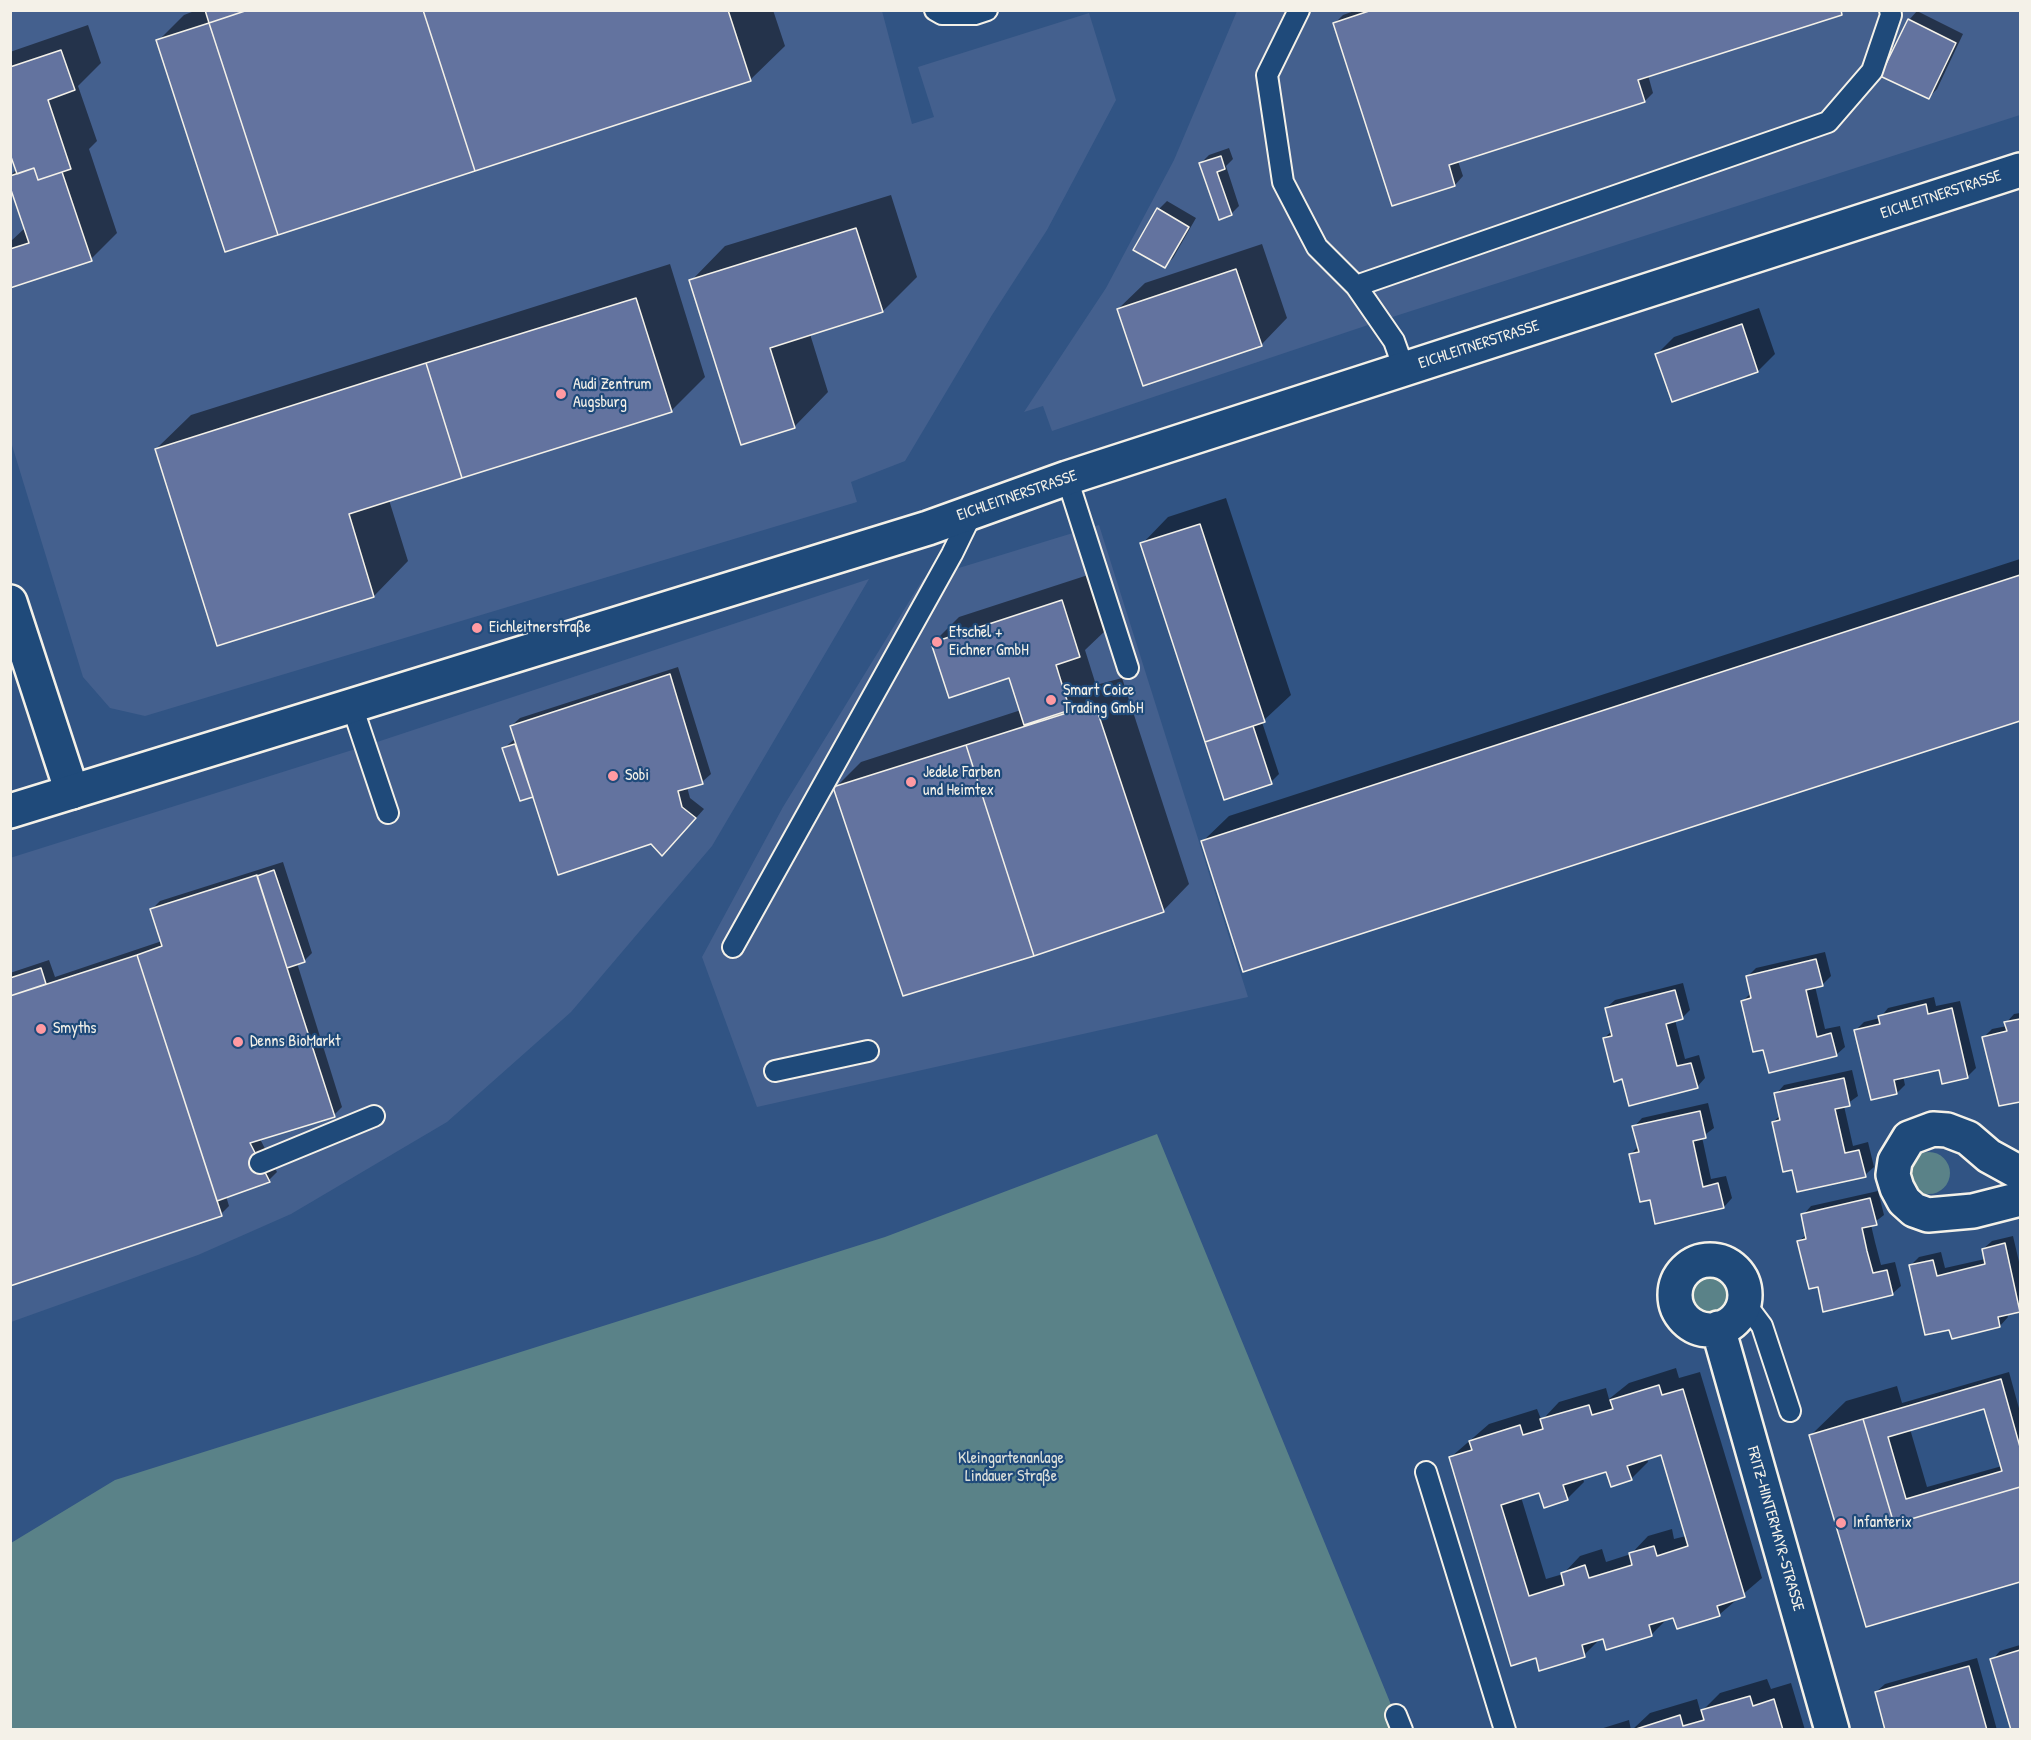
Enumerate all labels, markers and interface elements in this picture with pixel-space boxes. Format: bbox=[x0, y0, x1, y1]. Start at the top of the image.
street label: EICHLEITNERSTRASSE bbox=[1878, 166, 2004, 224]
street label: EICHLEITNERSTRASSE bbox=[1416, 316, 1542, 374]
place label: Audi Zentrum Augsburg bbox=[573, 375, 651, 413]
marker: Audi Zentrum Augsburg bbox=[554, 387, 568, 401]
street label: EICHLEITNERSTRASSE bbox=[954, 466, 1080, 526]
place label: Eichleitnerstraße bbox=[489, 618, 591, 638]
marker: Eichleitnerstraße bbox=[470, 621, 484, 635]
place label: Etschel + Eichner GmbH bbox=[949, 623, 1029, 661]
marker: Etschel + Eichner GmbH bbox=[930, 635, 944, 649]
place label: Smart Coice Trading GmbH bbox=[1063, 681, 1143, 719]
marker: Smart Coice Trading GmbH bbox=[1044, 693, 1058, 707]
place label: Jedele Farben und Heimtex bbox=[923, 763, 1001, 801]
place label: Sobi bbox=[625, 766, 649, 786]
marker: Sobi bbox=[606, 769, 620, 783]
marker: Jedele Farben und Heimtex bbox=[904, 775, 918, 789]
place label: Smyths bbox=[53, 1019, 96, 1039]
marker: Smyths bbox=[34, 1022, 48, 1036]
place label: Denns BioMarkt bbox=[250, 1032, 341, 1052]
marker: Denns BioMarkt bbox=[231, 1035, 245, 1049]
street label: FRITZ-HINTERMAYR-STRASSE bbox=[1742, 1444, 1808, 1614]
park label: Kleingartenanlage Lindauer Straße bbox=[958, 1449, 1064, 1487]
place label: Infanterix bbox=[1853, 1513, 1912, 1533]
marker: Infanterix bbox=[1834, 1516, 1848, 1530]

